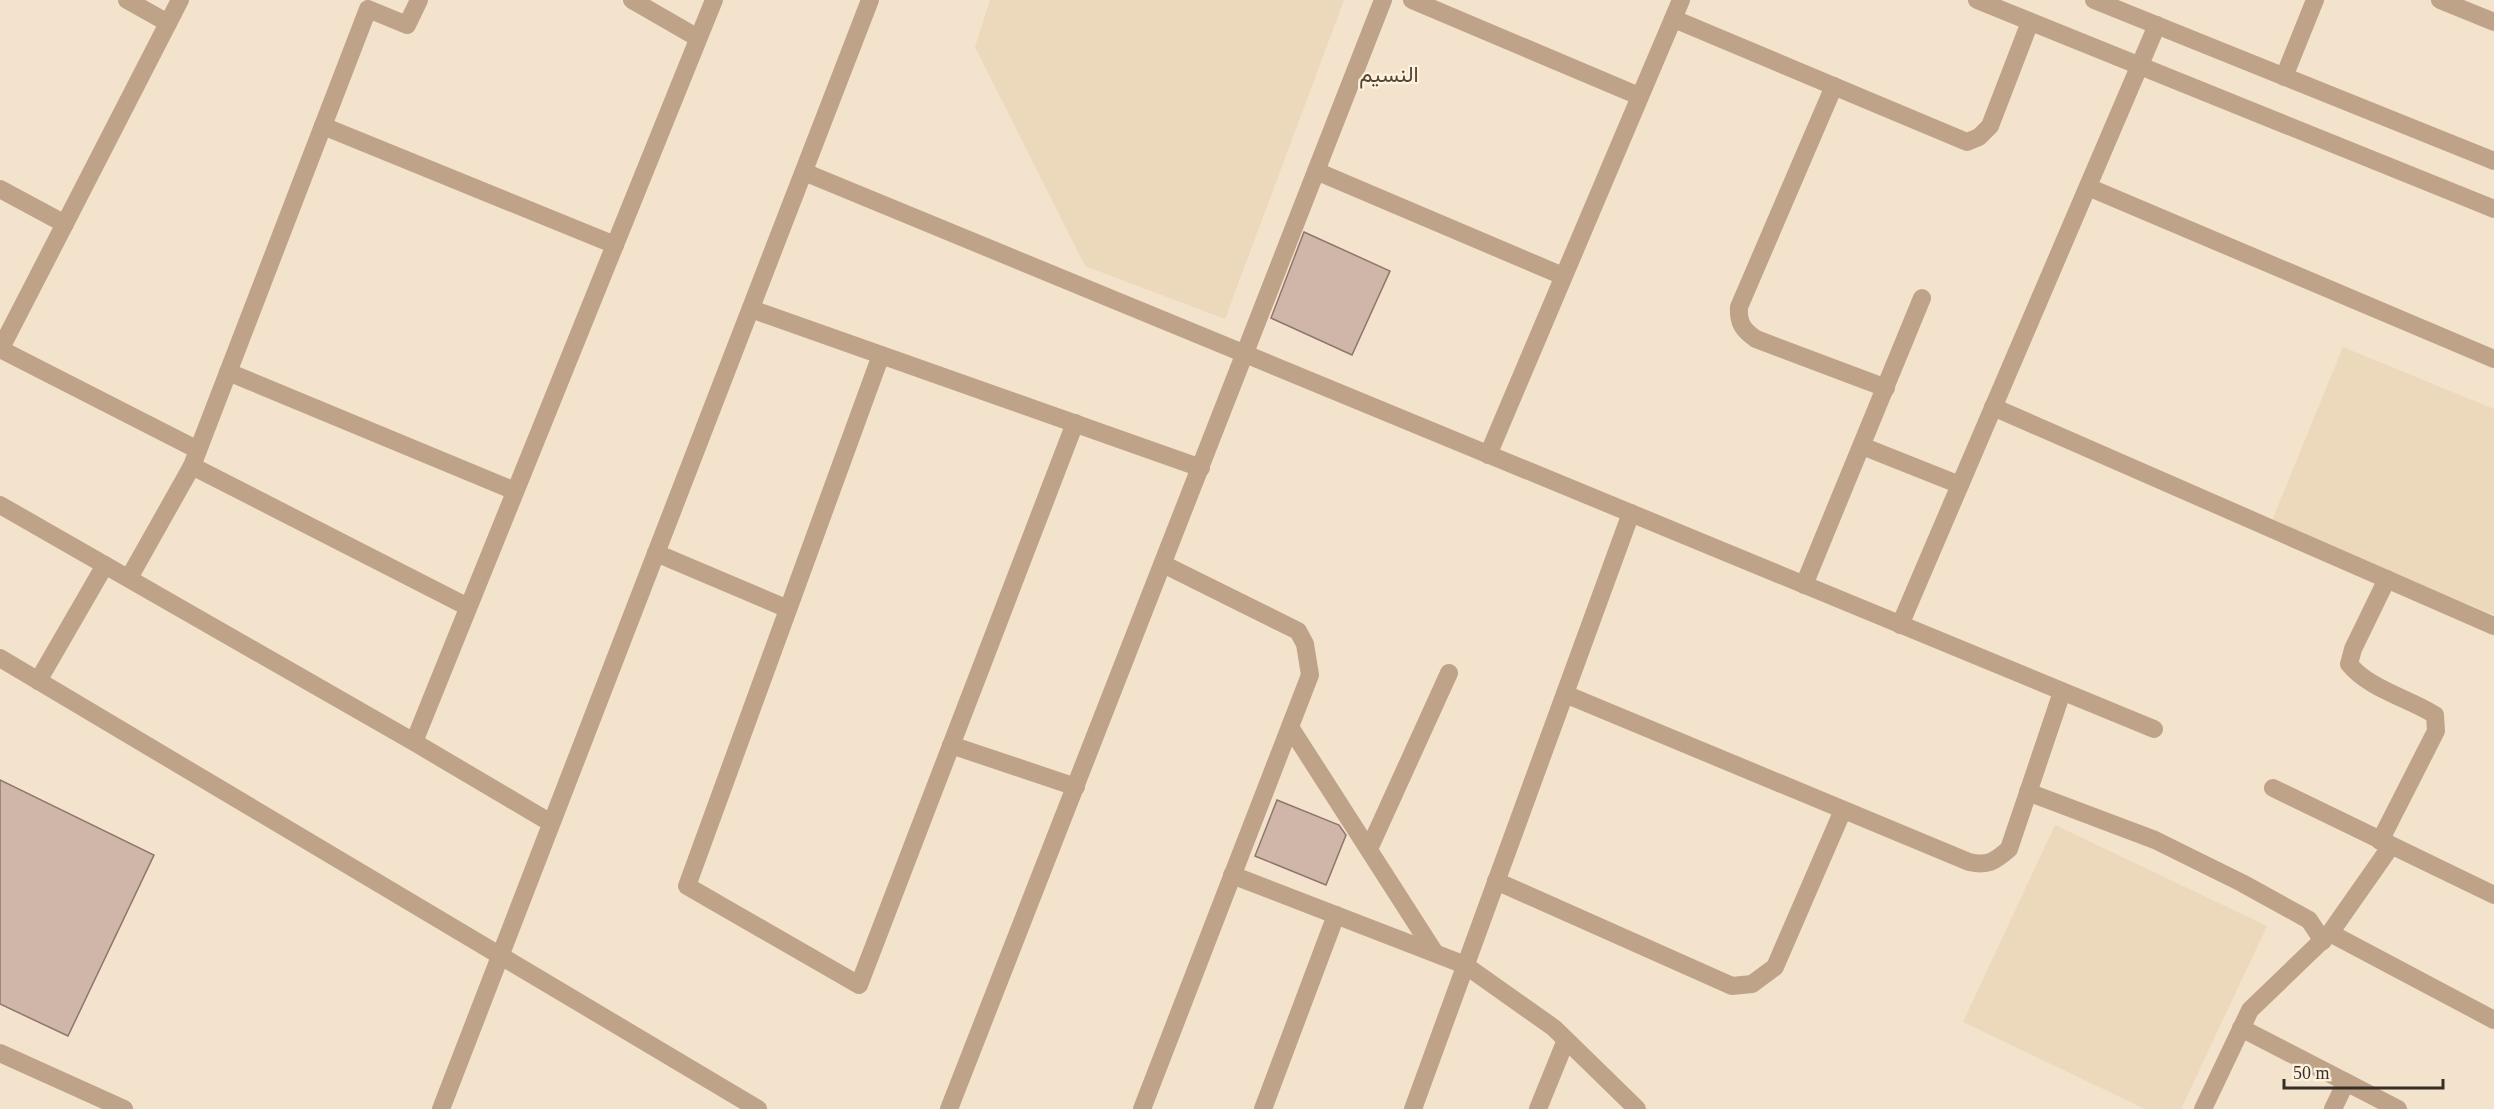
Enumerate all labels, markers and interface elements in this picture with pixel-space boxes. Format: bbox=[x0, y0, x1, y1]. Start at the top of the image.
district label: النسيم bbox=[1359, 62, 1419, 89]
scale bar bbox=[2284, 1052, 2443, 1090]
text: 50 m bbox=[2293, 1063, 2330, 1083]

